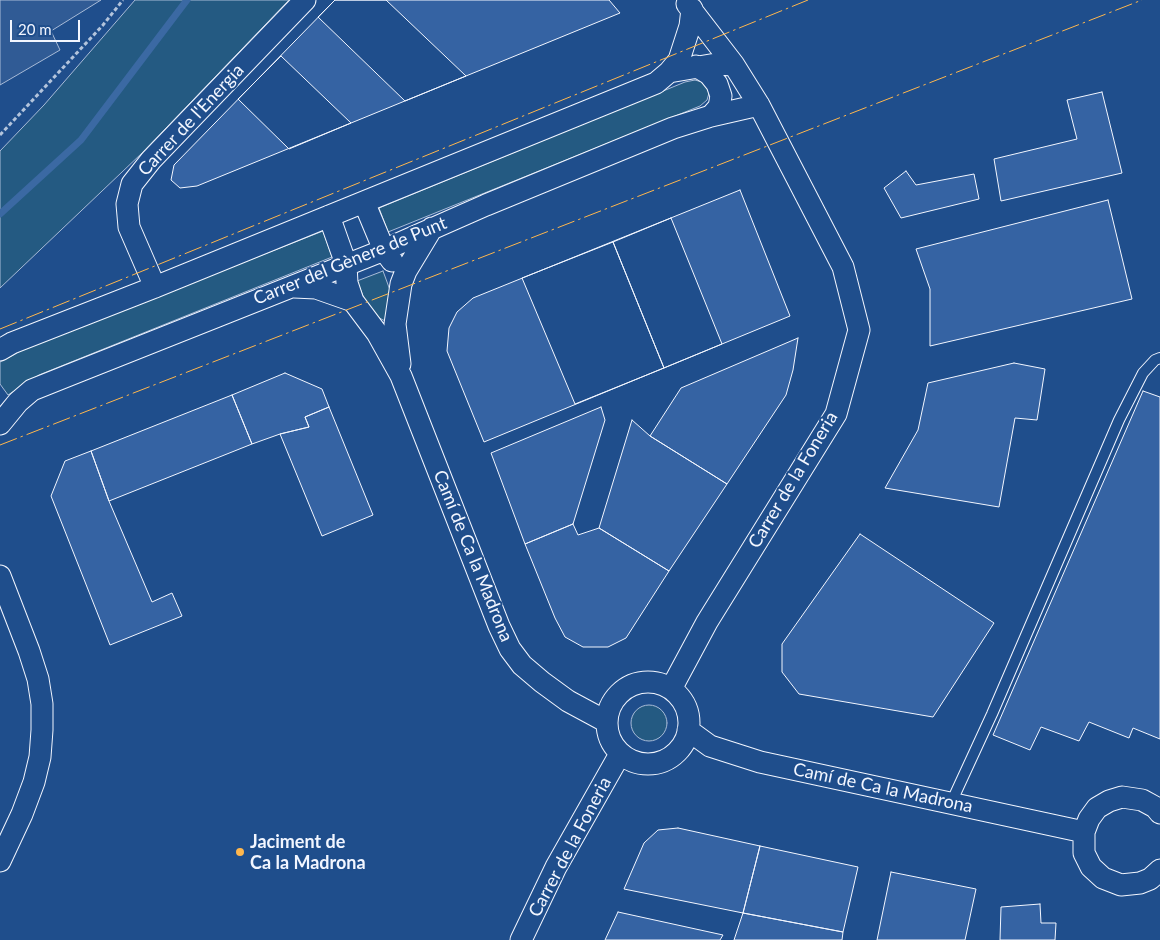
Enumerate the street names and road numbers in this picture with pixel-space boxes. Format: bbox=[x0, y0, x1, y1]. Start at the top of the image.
street label: Carrer de l'Energia bbox=[134, 60, 248, 180]
street label: Carrer del Gènere de Punt bbox=[250, 212, 450, 310]
street label: Carrer de la Foneria bbox=[744, 408, 842, 552]
street label: Camí de Ca la Madrona bbox=[429, 467, 517, 645]
street label: Camí de Ca la Madrona bbox=[791, 758, 975, 818]
street label: Carrer de la Foneria bbox=[524, 773, 616, 921]

